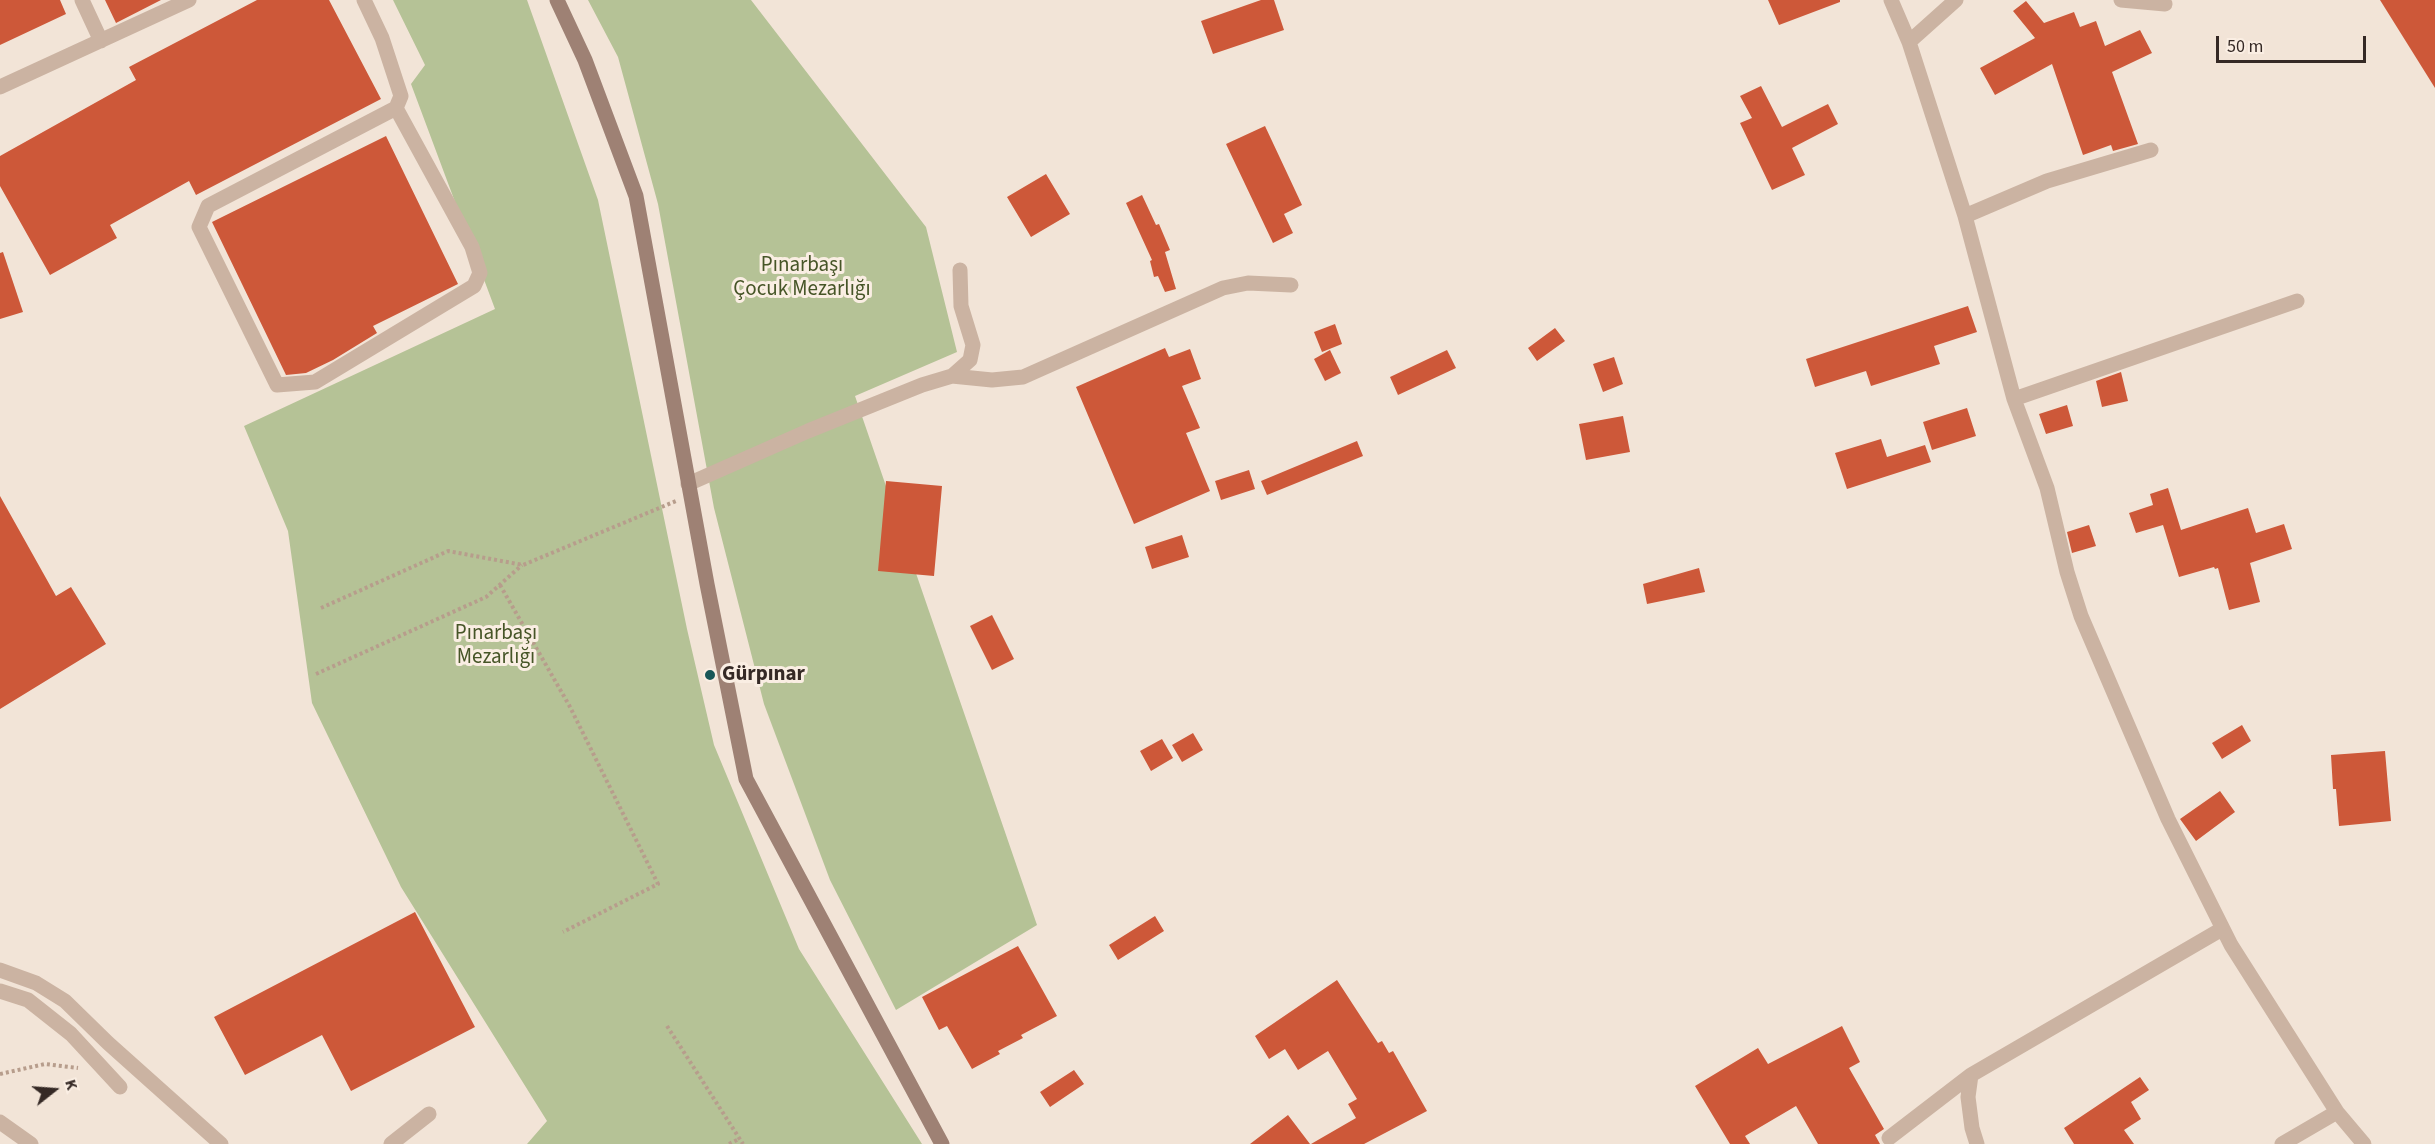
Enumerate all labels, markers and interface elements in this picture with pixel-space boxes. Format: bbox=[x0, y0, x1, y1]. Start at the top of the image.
scale bar bbox=[2219, 24, 2369, 62]
text: 50 m bbox=[2227, 34, 2263, 59]
park label: Pınarbaşı Çocuk Mezarlığı bbox=[733, 253, 871, 303]
park label: Pınarbaşı Mezarlığı bbox=[455, 621, 537, 671]
place label: Gürpınar bbox=[722, 662, 805, 688]
marker: Gürpınar bbox=[703, 668, 717, 682]
north arrow bbox=[24, 1060, 84, 1120]
text: K bbox=[59, 1077, 83, 1093]

